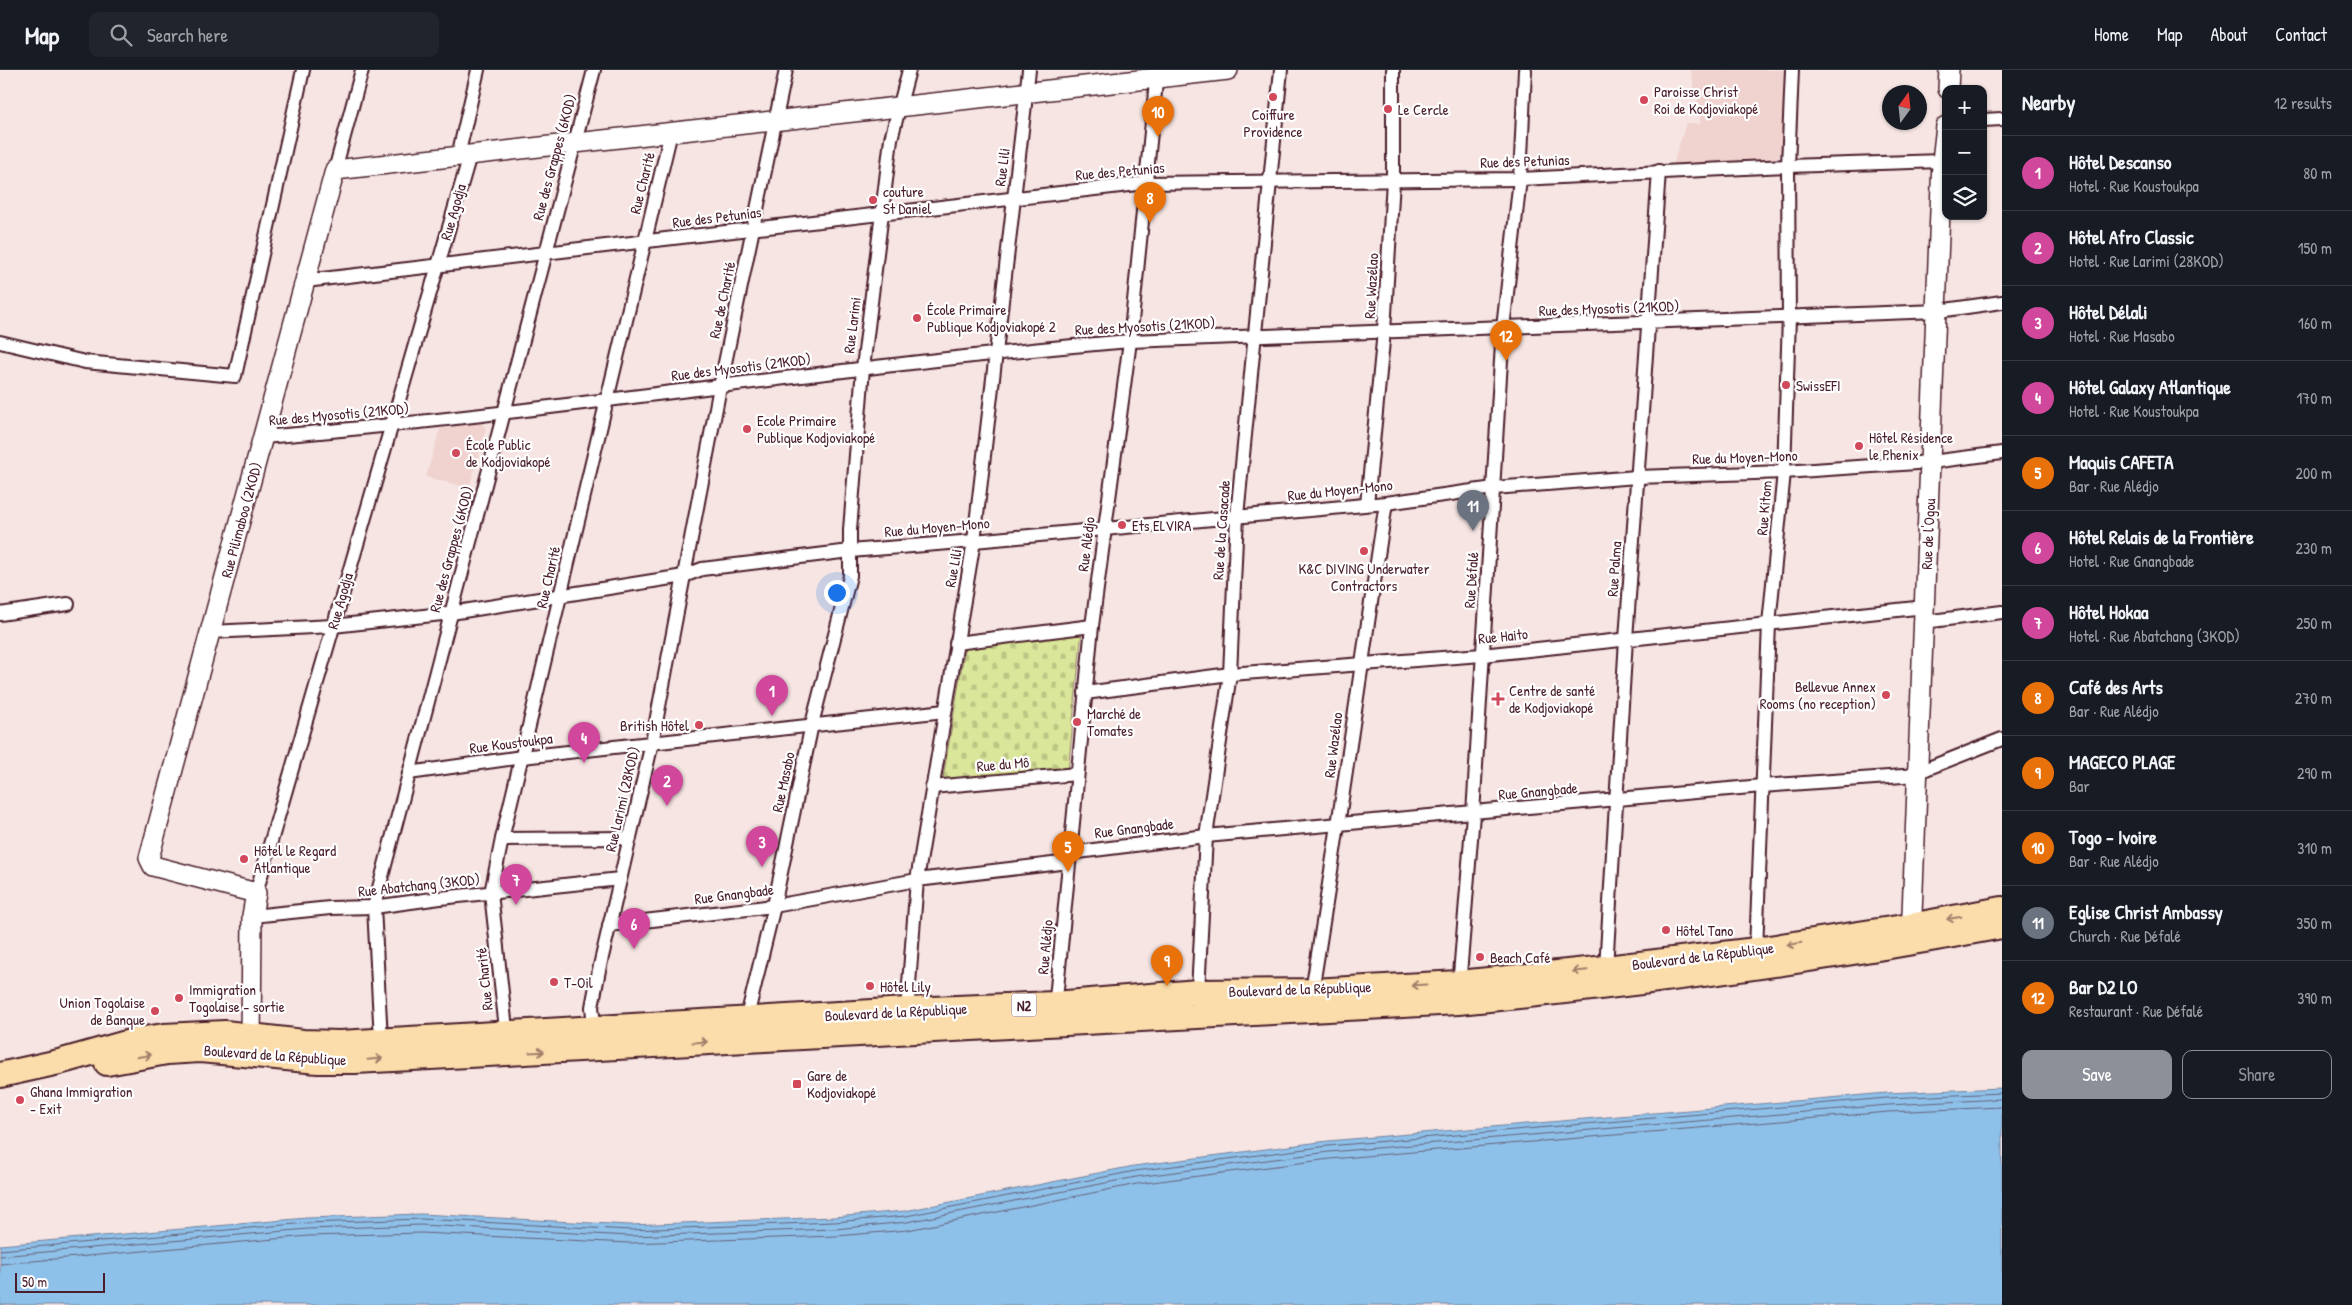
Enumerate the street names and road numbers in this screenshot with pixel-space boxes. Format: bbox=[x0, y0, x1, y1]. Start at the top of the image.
street label: Rue des Grappes (6KOD) bbox=[527, 92, 581, 222]
street label: Rue Lili bbox=[989, 147, 1015, 187]
street label: Rue des Petunias bbox=[1480, 149, 1570, 173]
street label: Rue Charité bbox=[624, 150, 660, 216]
street label: Rue des Petunias bbox=[1075, 157, 1166, 185]
street label: Rue Agodja bbox=[435, 181, 471, 243]
street label: Rue des Petunias bbox=[671, 201, 763, 233]
street label: Rue Wazélao bbox=[1359, 253, 1383, 319]
street label: Rue de Charité bbox=[704, 260, 740, 340]
street label: Rue des Myosotis (21KOD) bbox=[1538, 295, 1680, 321]
street label: Rue Larimi bbox=[838, 296, 866, 354]
street label: Rue des Myosotis (21KOD) bbox=[1074, 312, 1216, 340]
street label: Rue des Myosotis (21KOD) bbox=[670, 348, 812, 386]
street label: Rue des Myosotis (21KOD) bbox=[268, 397, 410, 431]
street label: Rue du Moyen-Mono bbox=[1692, 445, 1798, 469]
street label: Rue Pilimaboo (2KOD) bbox=[215, 460, 267, 580]
street label: Rue du Moyen-Mono bbox=[1286, 474, 1394, 506]
street label: Rue de la Casacade bbox=[1207, 479, 1235, 581]
street label: Rue Kitom bbox=[1751, 480, 1777, 536]
street label: Rue des Grappes (6KOD) bbox=[424, 484, 478, 614]
street label: Rue de l'Ogou bbox=[1916, 498, 1940, 570]
street label: Rue du Moyen-Mono bbox=[884, 512, 990, 542]
street label: Rue Alédjo bbox=[1072, 515, 1100, 573]
street label: Rue Palma bbox=[1602, 541, 1626, 597]
street label: Rue Charité bbox=[531, 544, 565, 610]
street label: Rue Lili bbox=[939, 547, 967, 589]
street label: Rue Défalé bbox=[1459, 551, 1483, 609]
street label: Rue Agodja bbox=[322, 570, 358, 632]
street label: Rue Haito bbox=[1477, 623, 1529, 649]
street label: Rue Wazélao bbox=[1319, 711, 1347, 779]
street label: Rue Koustoukpa bbox=[468, 727, 554, 759]
street label: Rue Larimi (28KOD) bbox=[600, 744, 644, 854]
street label: Rue Masabo bbox=[766, 750, 800, 814]
street label: Rue du Mô bbox=[976, 751, 1030, 777]
street label: Rue Gnangbade bbox=[1498, 777, 1579, 805]
street label: Rue Gnangbade bbox=[1093, 813, 1175, 843]
street label: Rue Abatchang (3KOD) bbox=[357, 868, 481, 902]
street label: Rue Gnangbade bbox=[693, 879, 775, 909]
street label: Rue Alédjo bbox=[1032, 919, 1058, 975]
street label: Boulevard de la République bbox=[1631, 937, 1775, 975]
street label: Rue Charité bbox=[470, 947, 498, 1011]
street label: Boulevard de la République bbox=[1228, 976, 1372, 1002]
road number: N2 bbox=[1012, 994, 1036, 1016]
street label: Boulevard de la République bbox=[824, 998, 968, 1026]
street label: Boulevard de la République bbox=[203, 1040, 347, 1070]

